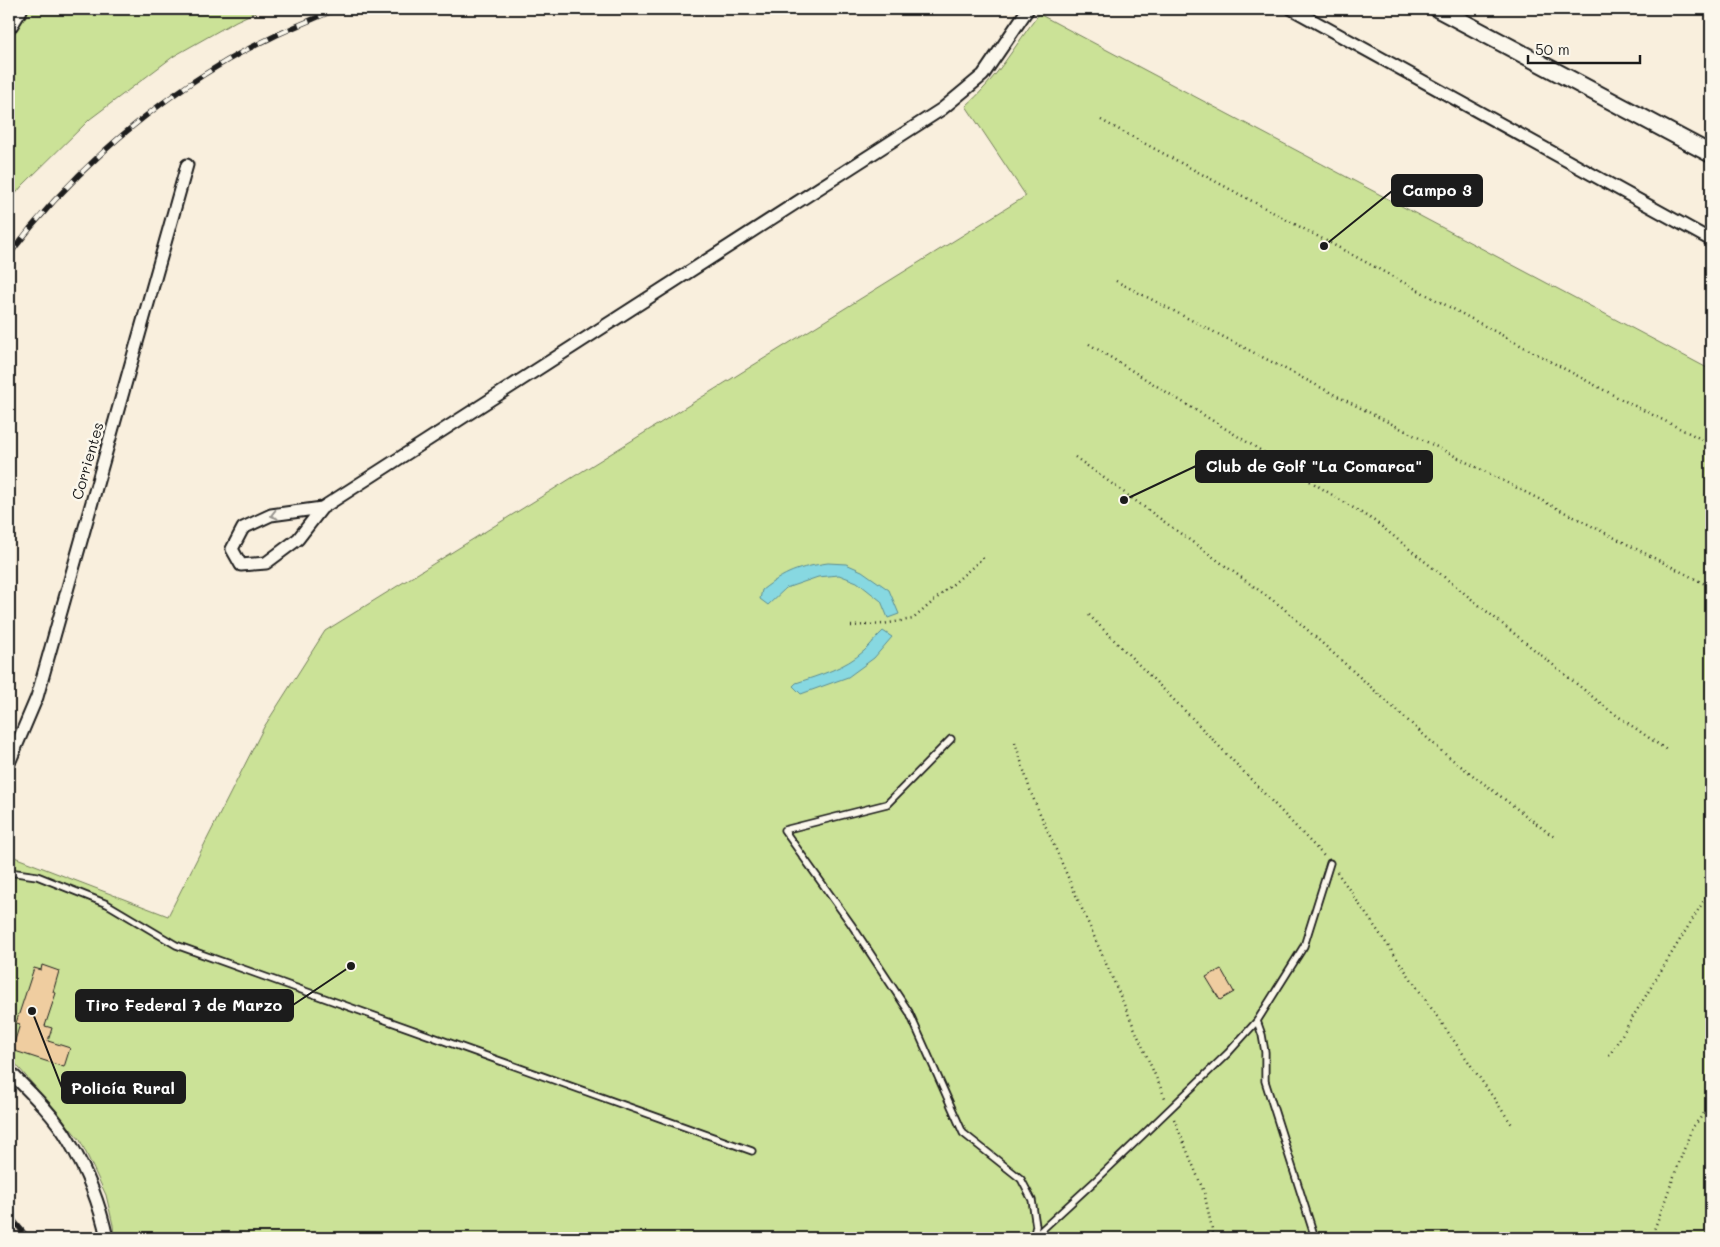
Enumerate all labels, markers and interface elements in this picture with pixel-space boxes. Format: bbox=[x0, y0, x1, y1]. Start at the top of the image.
scale bar bbox=[1528, 32, 1640, 64]
text: 50 m bbox=[1535, 39, 1570, 59]
callout: Campo 3 bbox=[1392, 175, 1482, 206]
text: Campo 3 bbox=[1402, 179, 1472, 200]
street label: Corrientes bbox=[66, 420, 108, 502]
callout: Club de Golf "La Comarca" bbox=[1196, 451, 1432, 482]
text: Club de Golf "La Comarca" bbox=[1206, 455, 1422, 476]
one-way arrow bbox=[270, 510, 279, 520]
callout: Tiro Federal 7 de Marzo bbox=[76, 990, 293, 1021]
text: Tiro Federal 7 de Marzo bbox=[86, 994, 282, 1015]
callout: Policía Rural bbox=[62, 1072, 185, 1103]
text: Policía Rural bbox=[71, 1077, 175, 1098]

